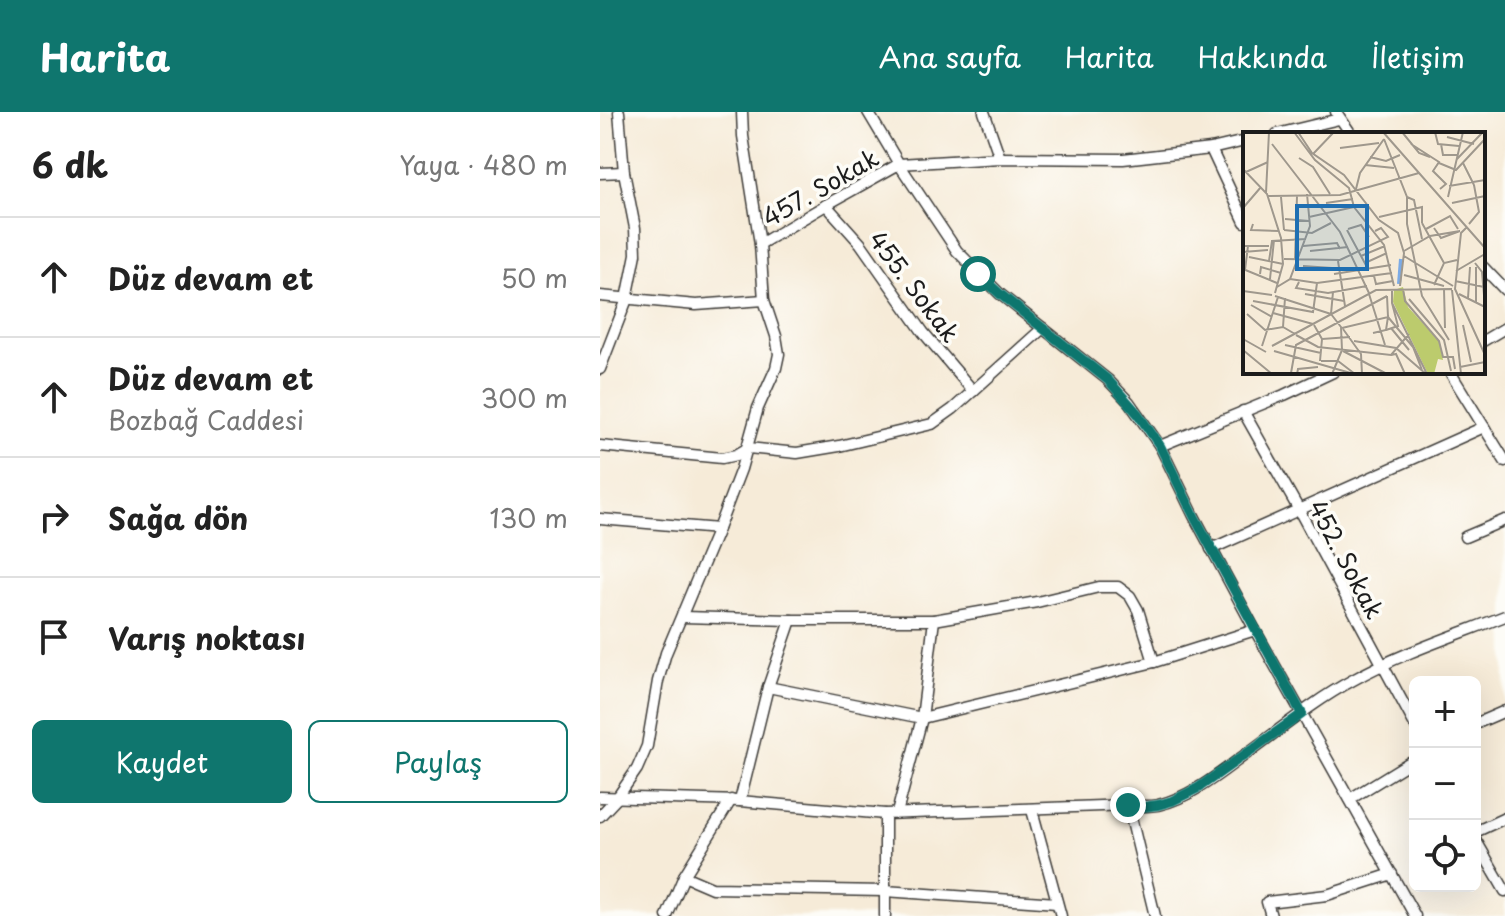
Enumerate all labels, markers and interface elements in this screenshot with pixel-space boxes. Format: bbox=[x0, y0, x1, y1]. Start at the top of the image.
text: Harita bbox=[40, 28, 171, 85]
text: Ana sayfa bbox=[879, 35, 1021, 78]
text: Harita bbox=[1065, 35, 1154, 78]
text: Hakkında bbox=[1198, 35, 1327, 78]
text: İletişim bbox=[1371, 35, 1465, 78]
inset map bbox=[1243, 132, 1485, 374]
text: 6 dk bbox=[32, 138, 108, 190]
street label: 457. Sokak bbox=[755, 139, 885, 235]
text: Yaya · 480 m bbox=[399, 145, 568, 184]
street label: 455. Sokak bbox=[861, 223, 969, 350]
icon: ahead bbox=[32, 255, 76, 299]
text: Düz devam et bbox=[108, 255, 313, 300]
route start bbox=[960, 256, 996, 292]
text: 50 m bbox=[501, 258, 568, 297]
text: Düz devam et bbox=[108, 355, 313, 400]
icon: ahead bbox=[32, 375, 76, 419]
text: 300 m bbox=[481, 378, 568, 417]
text: Bozbağ Caddesi bbox=[108, 400, 304, 439]
street label: 452. Sokak bbox=[1300, 493, 1394, 625]
icon: right bbox=[32, 495, 76, 539]
text: Sağa dön bbox=[108, 495, 248, 540]
text: 130 m bbox=[489, 498, 568, 537]
icon: arrive bbox=[32, 615, 76, 659]
text: Varış noktası bbox=[108, 615, 305, 660]
map controls bbox=[1409, 676, 1481, 892]
button: + bbox=[1409, 676, 1481, 748]
button: Kaydet bbox=[32, 720, 292, 803]
button: Paylaş bbox=[308, 720, 568, 803]
button: − bbox=[1409, 748, 1481, 820]
route end bbox=[1110, 787, 1146, 823]
button: locate bbox=[1409, 820, 1481, 892]

